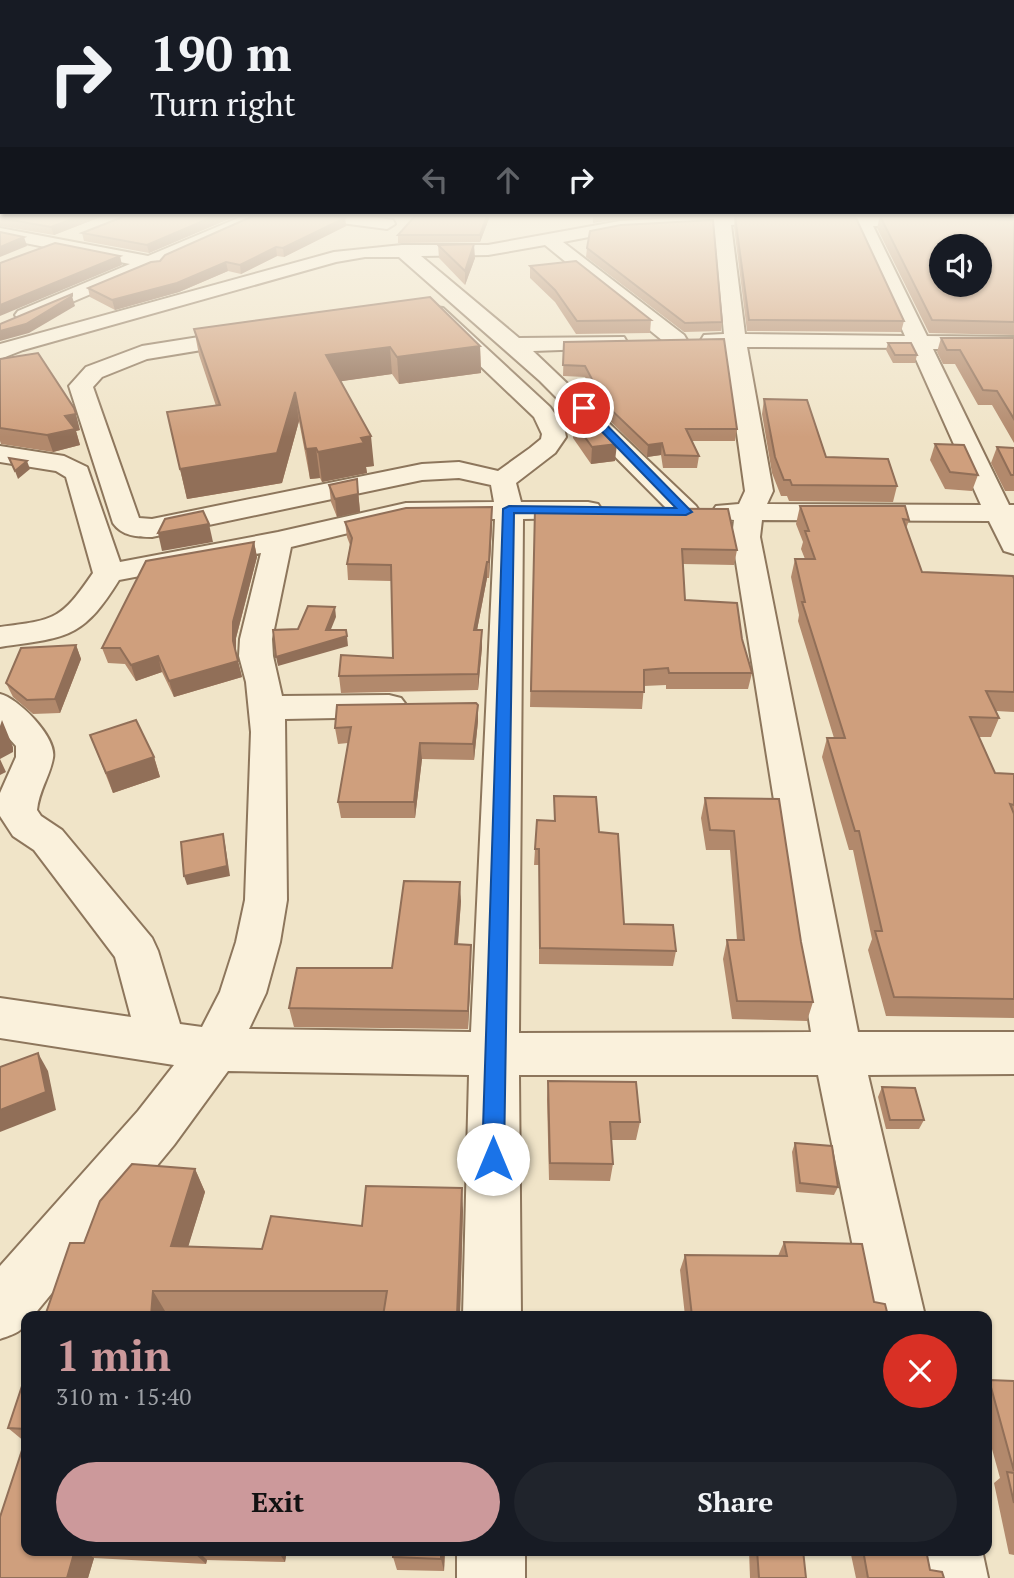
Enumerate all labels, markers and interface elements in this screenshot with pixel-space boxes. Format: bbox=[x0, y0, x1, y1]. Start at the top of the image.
text: 190 m bbox=[150, 20, 292, 85]
icon: right bbox=[35, 28, 126, 119]
text: Turn right bbox=[150, 83, 296, 125]
icon: left bbox=[416, 161, 454, 199]
icon: ahead bbox=[489, 161, 527, 199]
icon: right bbox=[562, 161, 600, 199]
map controls bbox=[929, 234, 992, 297]
button: sound bbox=[929, 234, 992, 297]
pin bbox=[554, 378, 614, 438]
icon: arrive bbox=[565, 389, 603, 427]
position arrow bbox=[456, 1122, 530, 1196]
text: 1 min bbox=[56, 1327, 171, 1383]
button: close bbox=[883, 1334, 957, 1408]
text: 310 m · 15:40 bbox=[56, 1381, 191, 1412]
button: Exit bbox=[56, 1462, 500, 1542]
button: Share bbox=[514, 1462, 957, 1542]

